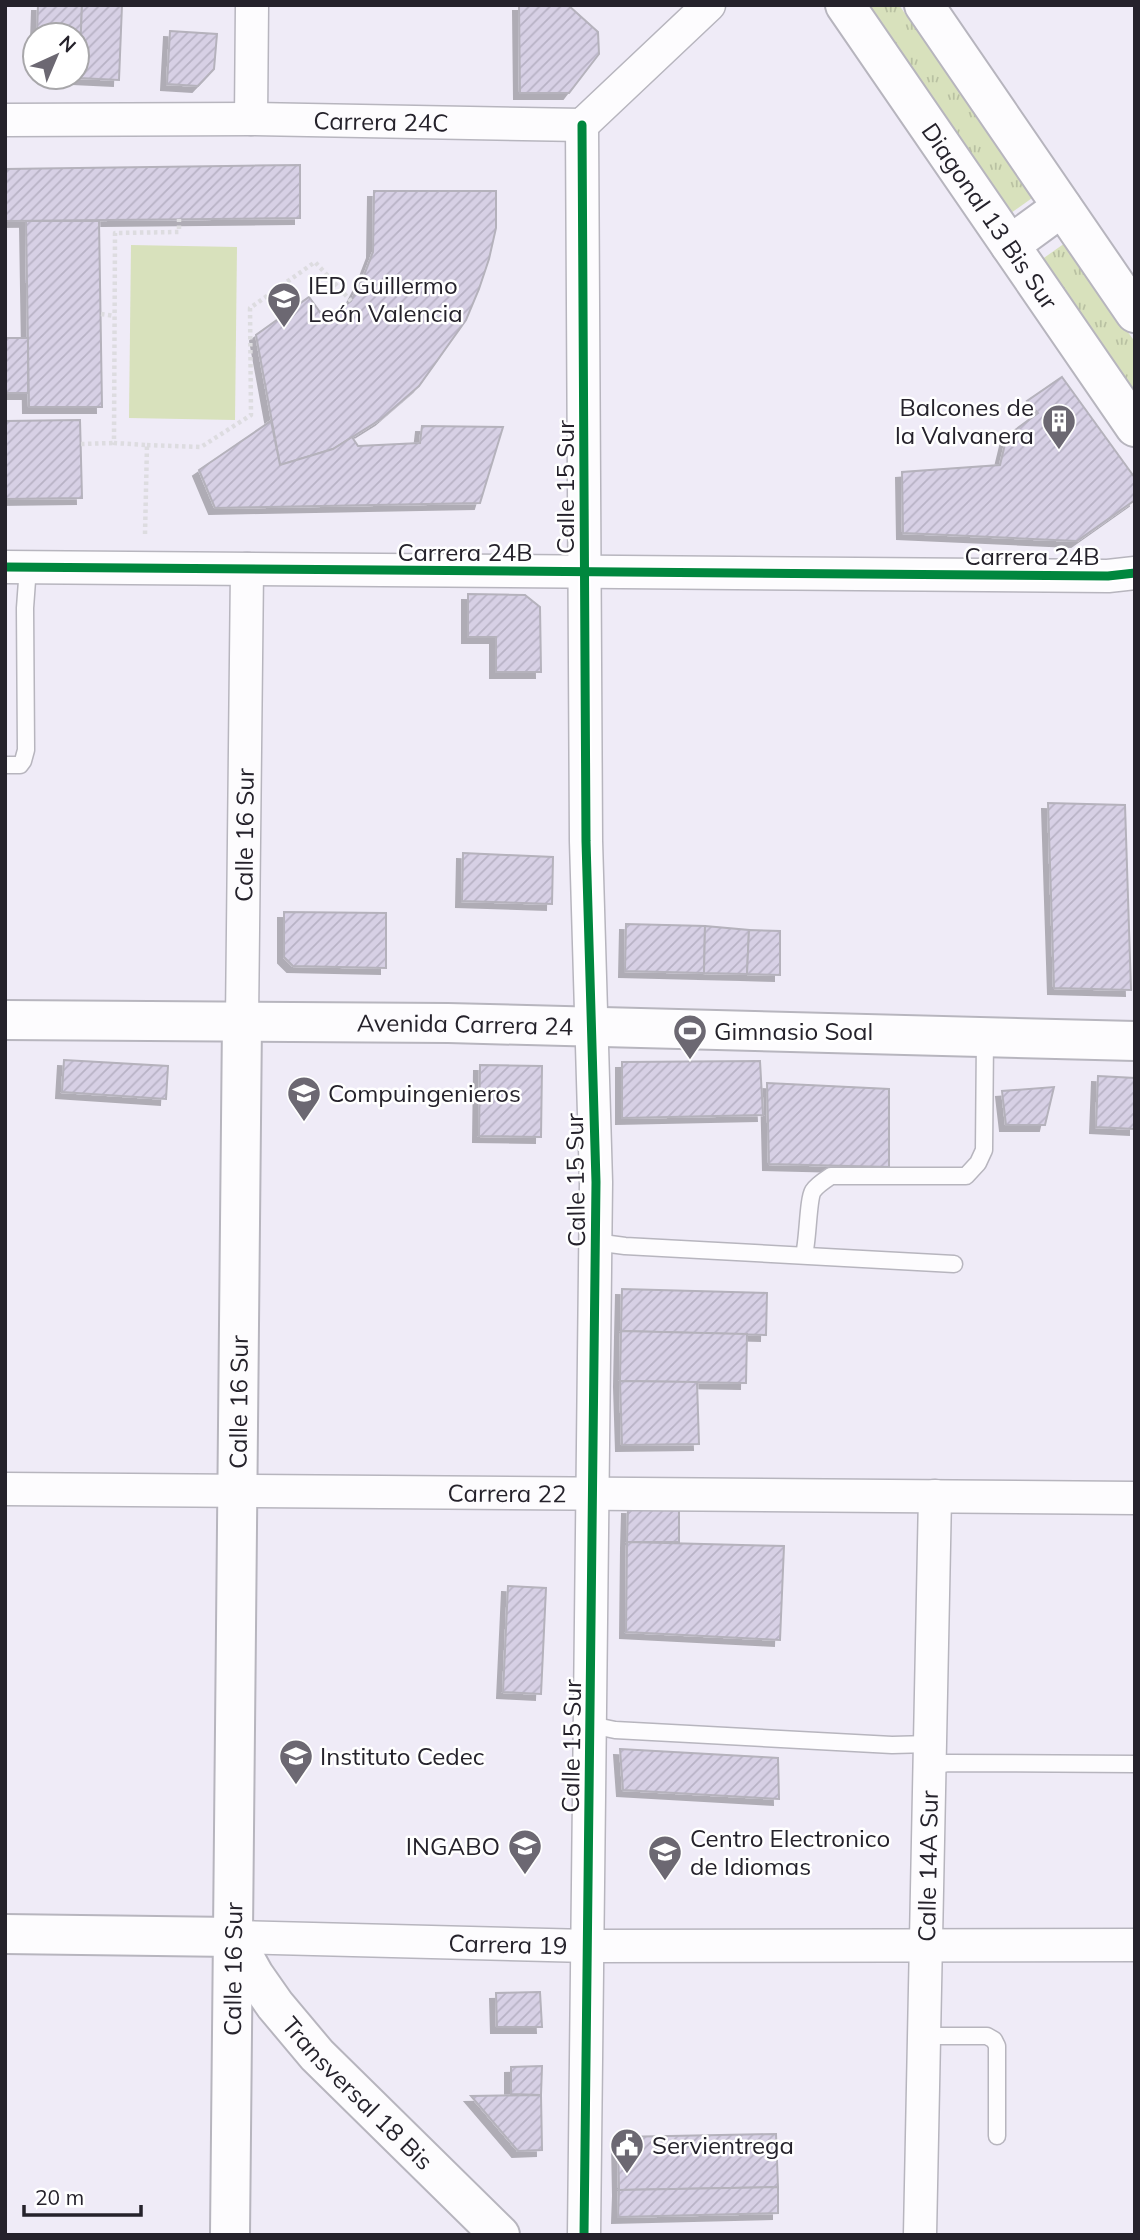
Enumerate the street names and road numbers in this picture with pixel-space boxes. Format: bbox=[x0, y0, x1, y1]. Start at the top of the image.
street label: Carrera 24C bbox=[313, 105, 449, 138]
street label: Diagonal 13 Bis Sur bbox=[915, 117, 1065, 315]
street label: Calle 15 Sur bbox=[550, 420, 580, 554]
street label: Carrera 24B bbox=[397, 537, 533, 567]
street label: Carrera 24B bbox=[964, 541, 1100, 571]
street label: Calle 16 Sur bbox=[228, 768, 260, 902]
street label: Avenida Carrera 24 bbox=[357, 1007, 574, 1041]
street label: Calle 15 Sur bbox=[559, 1113, 591, 1247]
street label: Calle 16 Sur bbox=[223, 1335, 254, 1469]
street label: Carrera 22 bbox=[447, 1478, 567, 1508]
street label: Calle 15 Sur bbox=[555, 1679, 587, 1813]
street label: Calle 14A Sur bbox=[911, 1790, 944, 1942]
street label: Calle 16 Sur bbox=[217, 1902, 248, 2036]
street label: Carrera 19 bbox=[448, 1927, 568, 1960]
street label: Transversal 18 Bis bbox=[276, 2010, 440, 2176]

